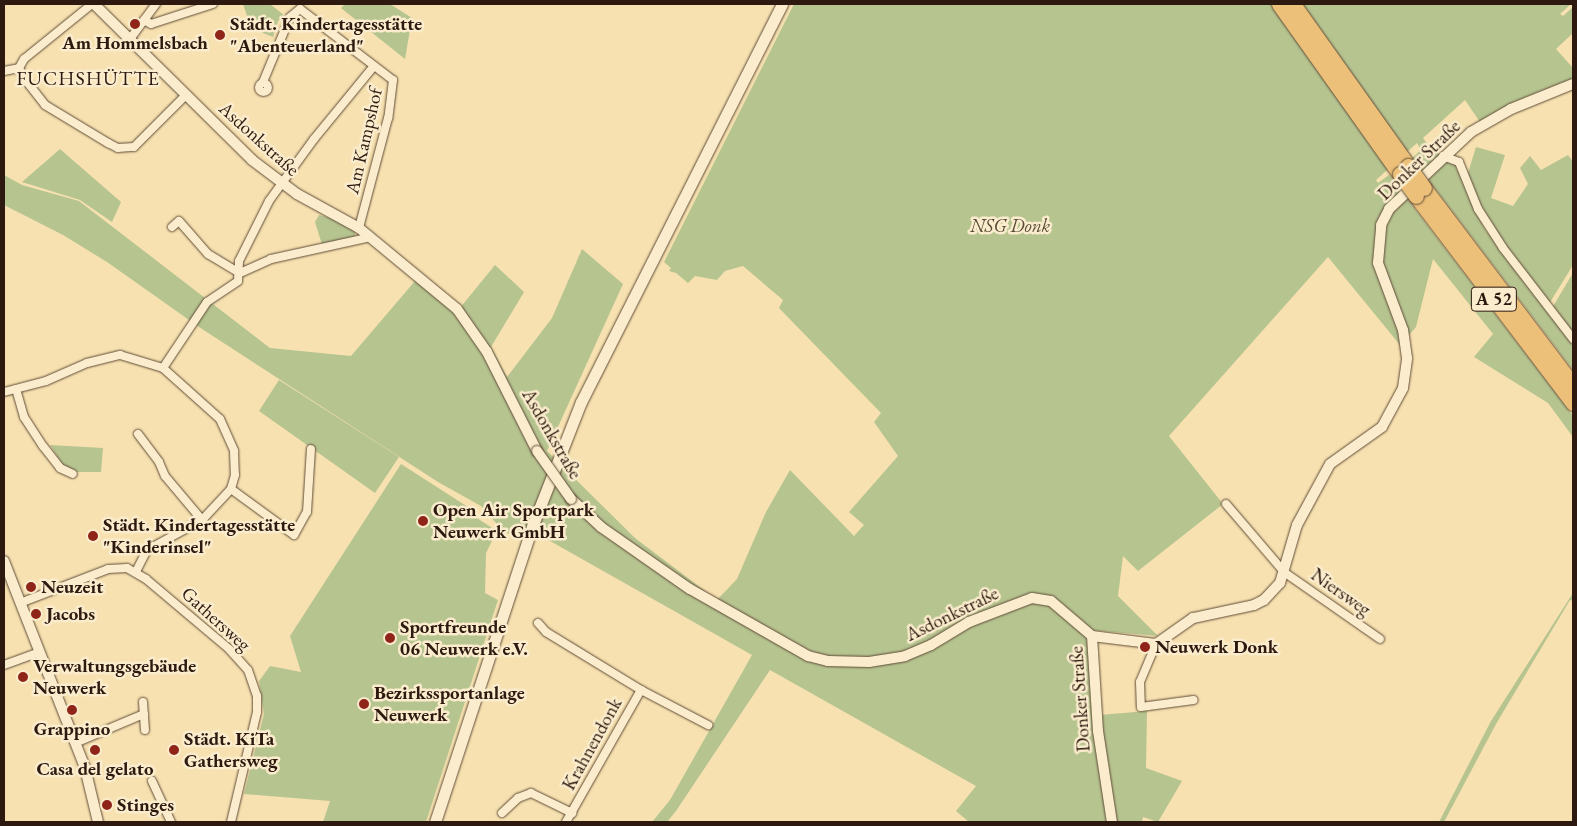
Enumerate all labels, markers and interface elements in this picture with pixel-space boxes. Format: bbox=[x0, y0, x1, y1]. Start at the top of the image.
place label: Städt. Kindertagesstätte "Abenteuerland" bbox=[230, 13, 422, 57]
marker: Am Hommelsbach bbox=[129, 18, 141, 30]
marker: Städt. Kindertagesstätte "Abenteuerland" bbox=[214, 29, 226, 41]
place label: Am Hommelsbach bbox=[62, 32, 208, 54]
district label: FUCHSHÜTTE bbox=[15, 66, 161, 90]
street label: Am Kampshof bbox=[341, 86, 387, 196]
street label: Asdonkstraße bbox=[214, 97, 304, 181]
street label: Donker Straße bbox=[1373, 115, 1465, 205]
park label: NSG Donk bbox=[970, 215, 1050, 237]
road number: A 52 bbox=[1470, 284, 1518, 314]
street label: Asdonkstraße bbox=[517, 385, 587, 483]
place label: Open Air Sportpark Neuwerk GmbH bbox=[433, 499, 594, 543]
place label: Städt. Kindertagesstätte "Kinderinsel" bbox=[103, 514, 295, 558]
marker: Open Air Sportpark Neuwerk GmbH bbox=[417, 515, 429, 527]
marker: Städt. Kindertagesstätte "Kinderinsel" bbox=[87, 530, 99, 542]
street label: Niersweg bbox=[1307, 563, 1375, 621]
place label: Neuzeit bbox=[41, 576, 103, 598]
marker: Neuzeit bbox=[25, 581, 37, 593]
street label: Gathersweg bbox=[177, 582, 255, 656]
street label: Asdonkstraße bbox=[902, 582, 1002, 646]
place label: Jacobs bbox=[46, 603, 95, 625]
marker: Jacobs bbox=[30, 608, 42, 620]
place label: Sportfreunde 06 Neuwerk e.V. bbox=[400, 616, 528, 660]
marker: Sportfreunde 06 Neuwerk e.V. bbox=[384, 632, 396, 644]
place label: Neuwerk Donk bbox=[1155, 636, 1278, 658]
marker: Neuwerk Donk bbox=[1139, 641, 1151, 653]
street label: Donker Straße bbox=[1065, 645, 1095, 753]
place label: Verwaltungsgebäude Neuwerk bbox=[33, 655, 196, 699]
marker: Verwaltungsgebäude Neuwerk bbox=[17, 671, 29, 683]
place label: Bezirkssportanlage Neuwerk bbox=[374, 682, 525, 726]
street label: Krahnendonk bbox=[557, 694, 627, 794]
marker: Bezirkssportanlage Neuwerk bbox=[358, 698, 370, 710]
marker: Grappino bbox=[66, 704, 78, 716]
place label: Grappino bbox=[34, 718, 110, 740]
place label: Städt. KiTa Gathersweg bbox=[184, 728, 278, 772]
marker: Casa del gelato bbox=[89, 744, 101, 756]
marker: Städt. KiTa Gathersweg bbox=[168, 744, 180, 756]
place label: Casa del gelato bbox=[37, 758, 153, 780]
place label: Stinges bbox=[117, 794, 174, 816]
marker: Stinges bbox=[101, 799, 113, 811]

